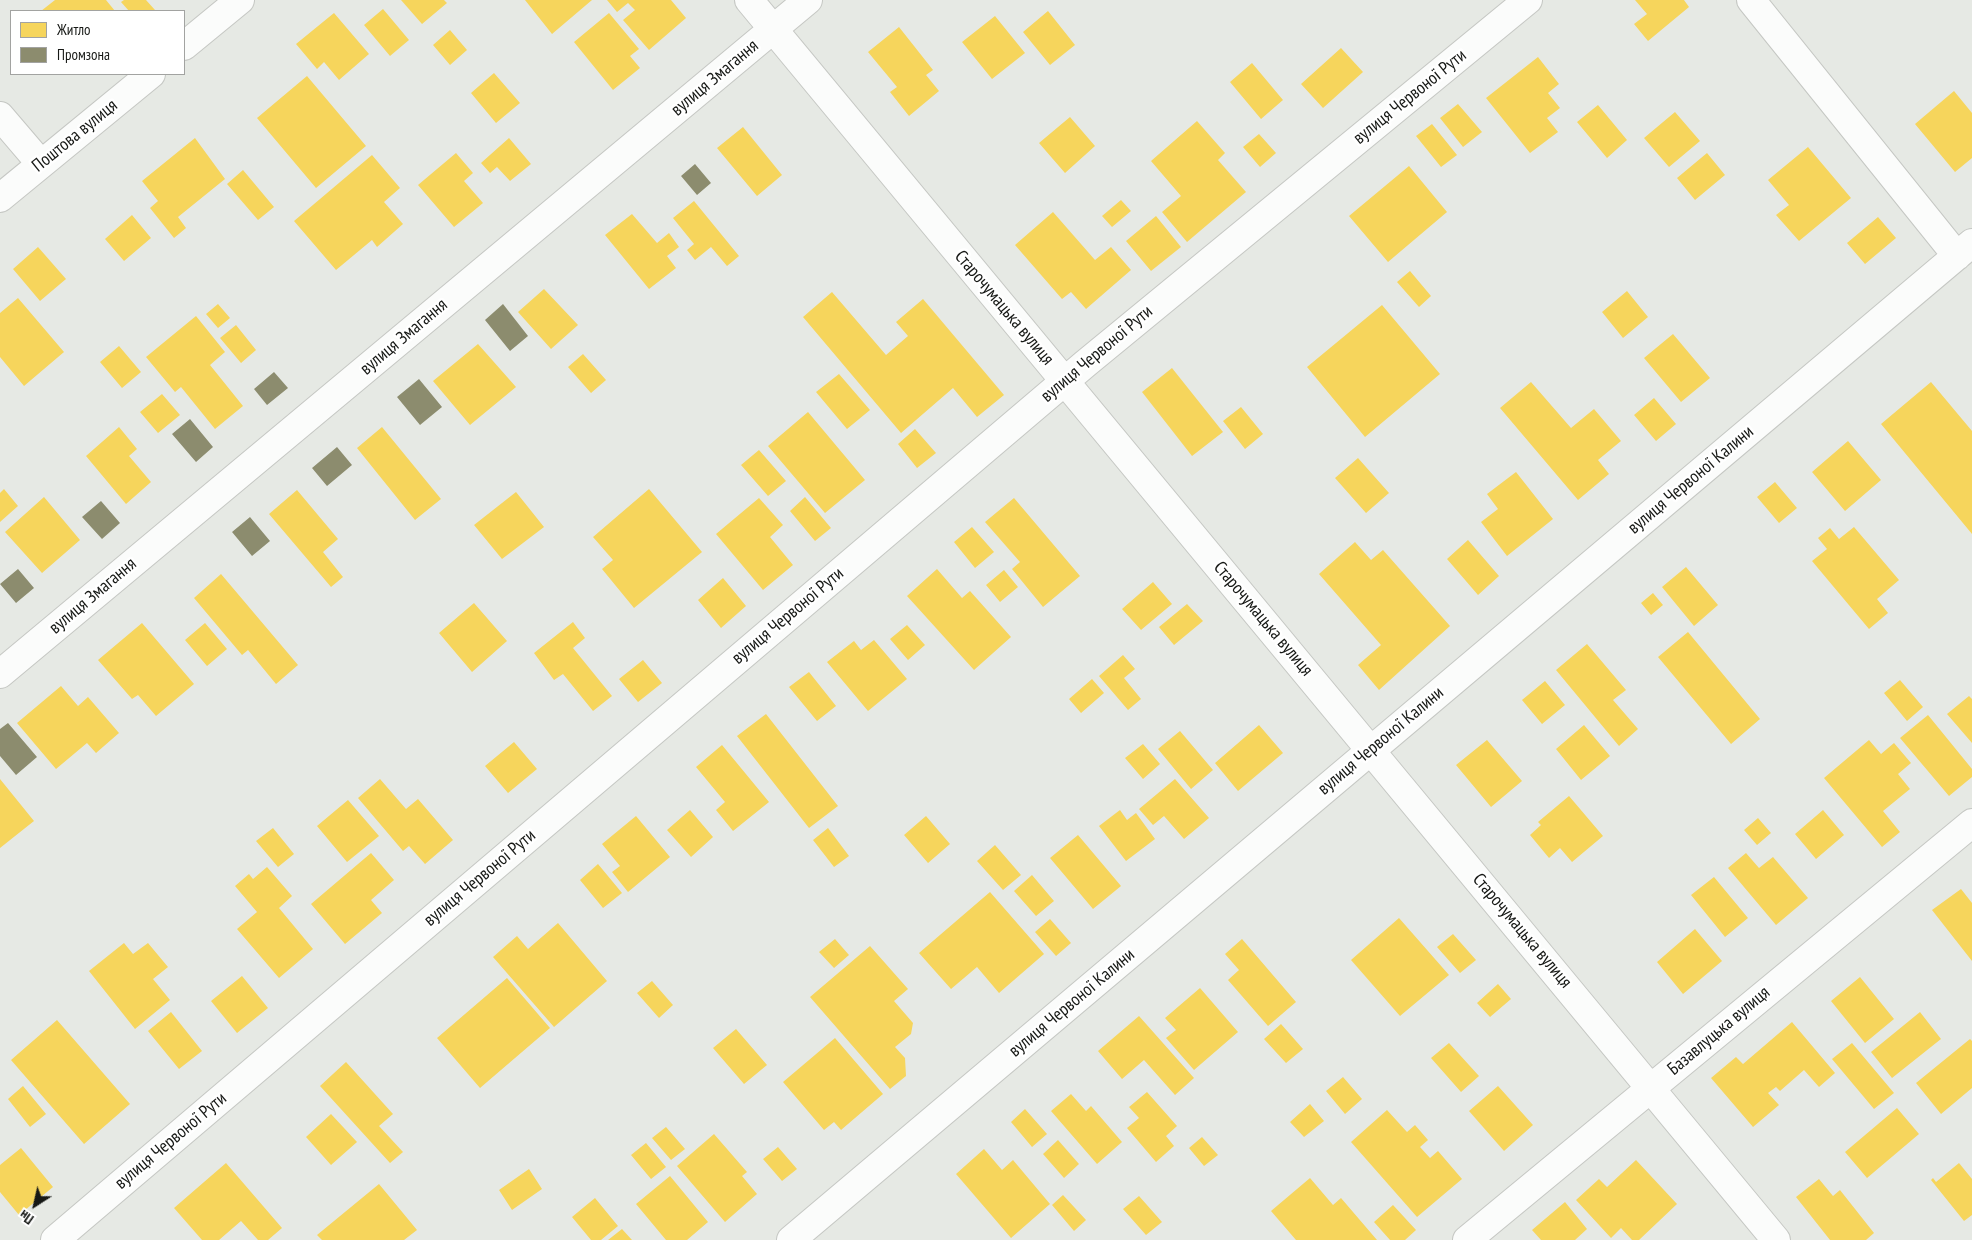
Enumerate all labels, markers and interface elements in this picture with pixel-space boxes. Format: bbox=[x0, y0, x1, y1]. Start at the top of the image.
legend bbox=[10, 10, 185, 75]
text: Житло bbox=[57, 20, 91, 39]
street label: вулиця Змагання bbox=[667, 35, 763, 121]
text: Промзона bbox=[57, 45, 110, 64]
street label: вулиця Червоної Рути bbox=[1349, 45, 1471, 149]
street label: Поштова вулиця bbox=[28, 95, 122, 177]
street label: Старочумацька вулиця bbox=[950, 246, 1058, 370]
street label: вулиця Змагання bbox=[356, 294, 452, 380]
street label: вулиця Червоної Рути bbox=[1037, 301, 1157, 407]
street label: вулиця Червоної Калини bbox=[1624, 421, 1758, 539]
street label: вулиця Змагання bbox=[45, 553, 141, 639]
street label: Старочумацька вулиця bbox=[1209, 557, 1317, 681]
street label: вулиця Червоної Рути bbox=[728, 563, 848, 669]
street label: вулиця Червоної Калини bbox=[1314, 682, 1448, 800]
street label: вулиця Червоної Рути bbox=[420, 825, 540, 931]
street label: Старочумацька вулиця bbox=[1468, 869, 1576, 993]
street label: вулиця Червоної Калини bbox=[1005, 944, 1139, 1062]
street label: Базавлуцька вулиця bbox=[1664, 982, 1774, 1080]
street label: вулиця Червоної Рути bbox=[111, 1088, 231, 1194]
north arrow bbox=[10, 1180, 60, 1230]
text: Пн bbox=[16, 1206, 37, 1229]

